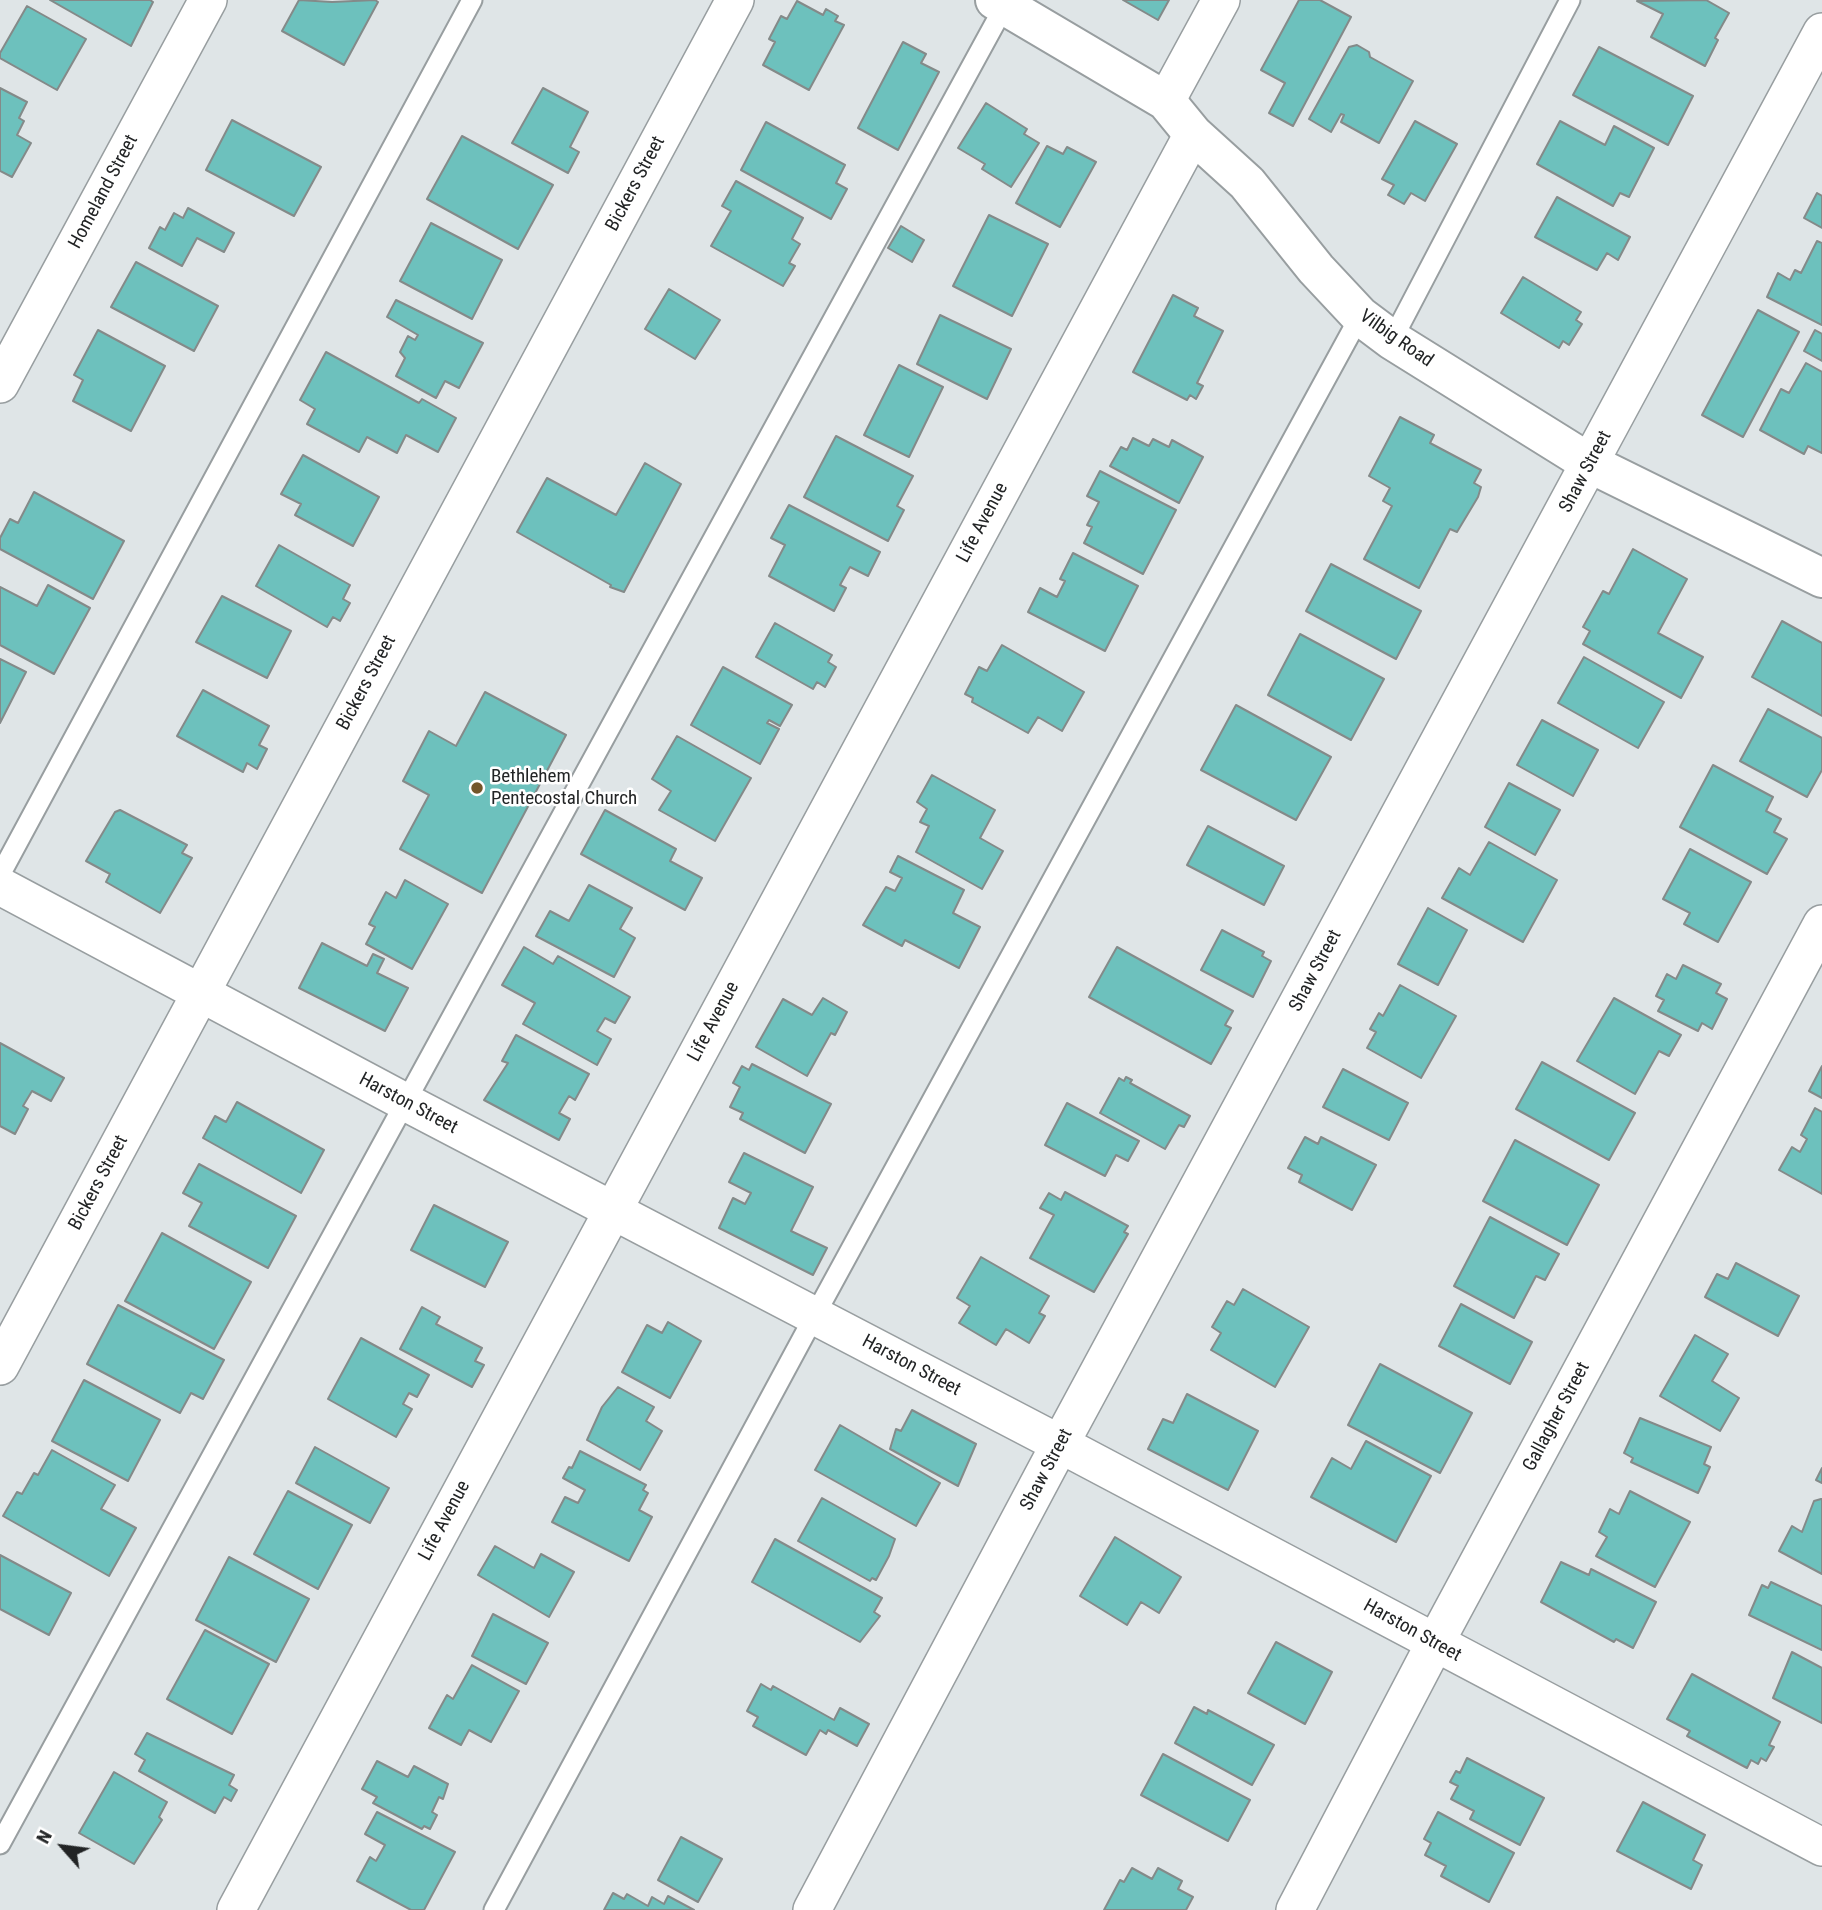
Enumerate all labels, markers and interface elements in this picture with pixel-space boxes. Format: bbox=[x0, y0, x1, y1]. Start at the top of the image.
street label: Homeland Street bbox=[64, 131, 144, 253]
street label: Bickers Street bbox=[601, 133, 671, 235]
street label: Vilbig Road bbox=[1355, 305, 1437, 373]
street label: Shaw Street bbox=[1555, 427, 1617, 517]
street label: Life Avenue bbox=[952, 479, 1014, 567]
street label: Bickers Street bbox=[332, 632, 402, 734]
place label: Bethlehem Pentecostal Church bbox=[491, 766, 637, 810]
marker: Bethlehem Pentecostal Church bbox=[469, 780, 485, 796]
street label: Shaw Street bbox=[1285, 926, 1347, 1016]
street label: Life Avenue bbox=[683, 978, 745, 1066]
street label: Harston Street bbox=[355, 1068, 461, 1140]
street label: Bickers Street bbox=[64, 1132, 134, 1234]
street label: Harston Street bbox=[858, 1330, 964, 1402]
street label: Gallagher Street bbox=[1519, 1359, 1595, 1475]
street label: Shaw Street bbox=[1016, 1425, 1078, 1515]
street label: Life Avenue bbox=[414, 1477, 476, 1565]
street label: Harston Street bbox=[1359, 1595, 1465, 1667]
north arrow bbox=[28, 1812, 98, 1882]
text: N bbox=[31, 1826, 57, 1847]

